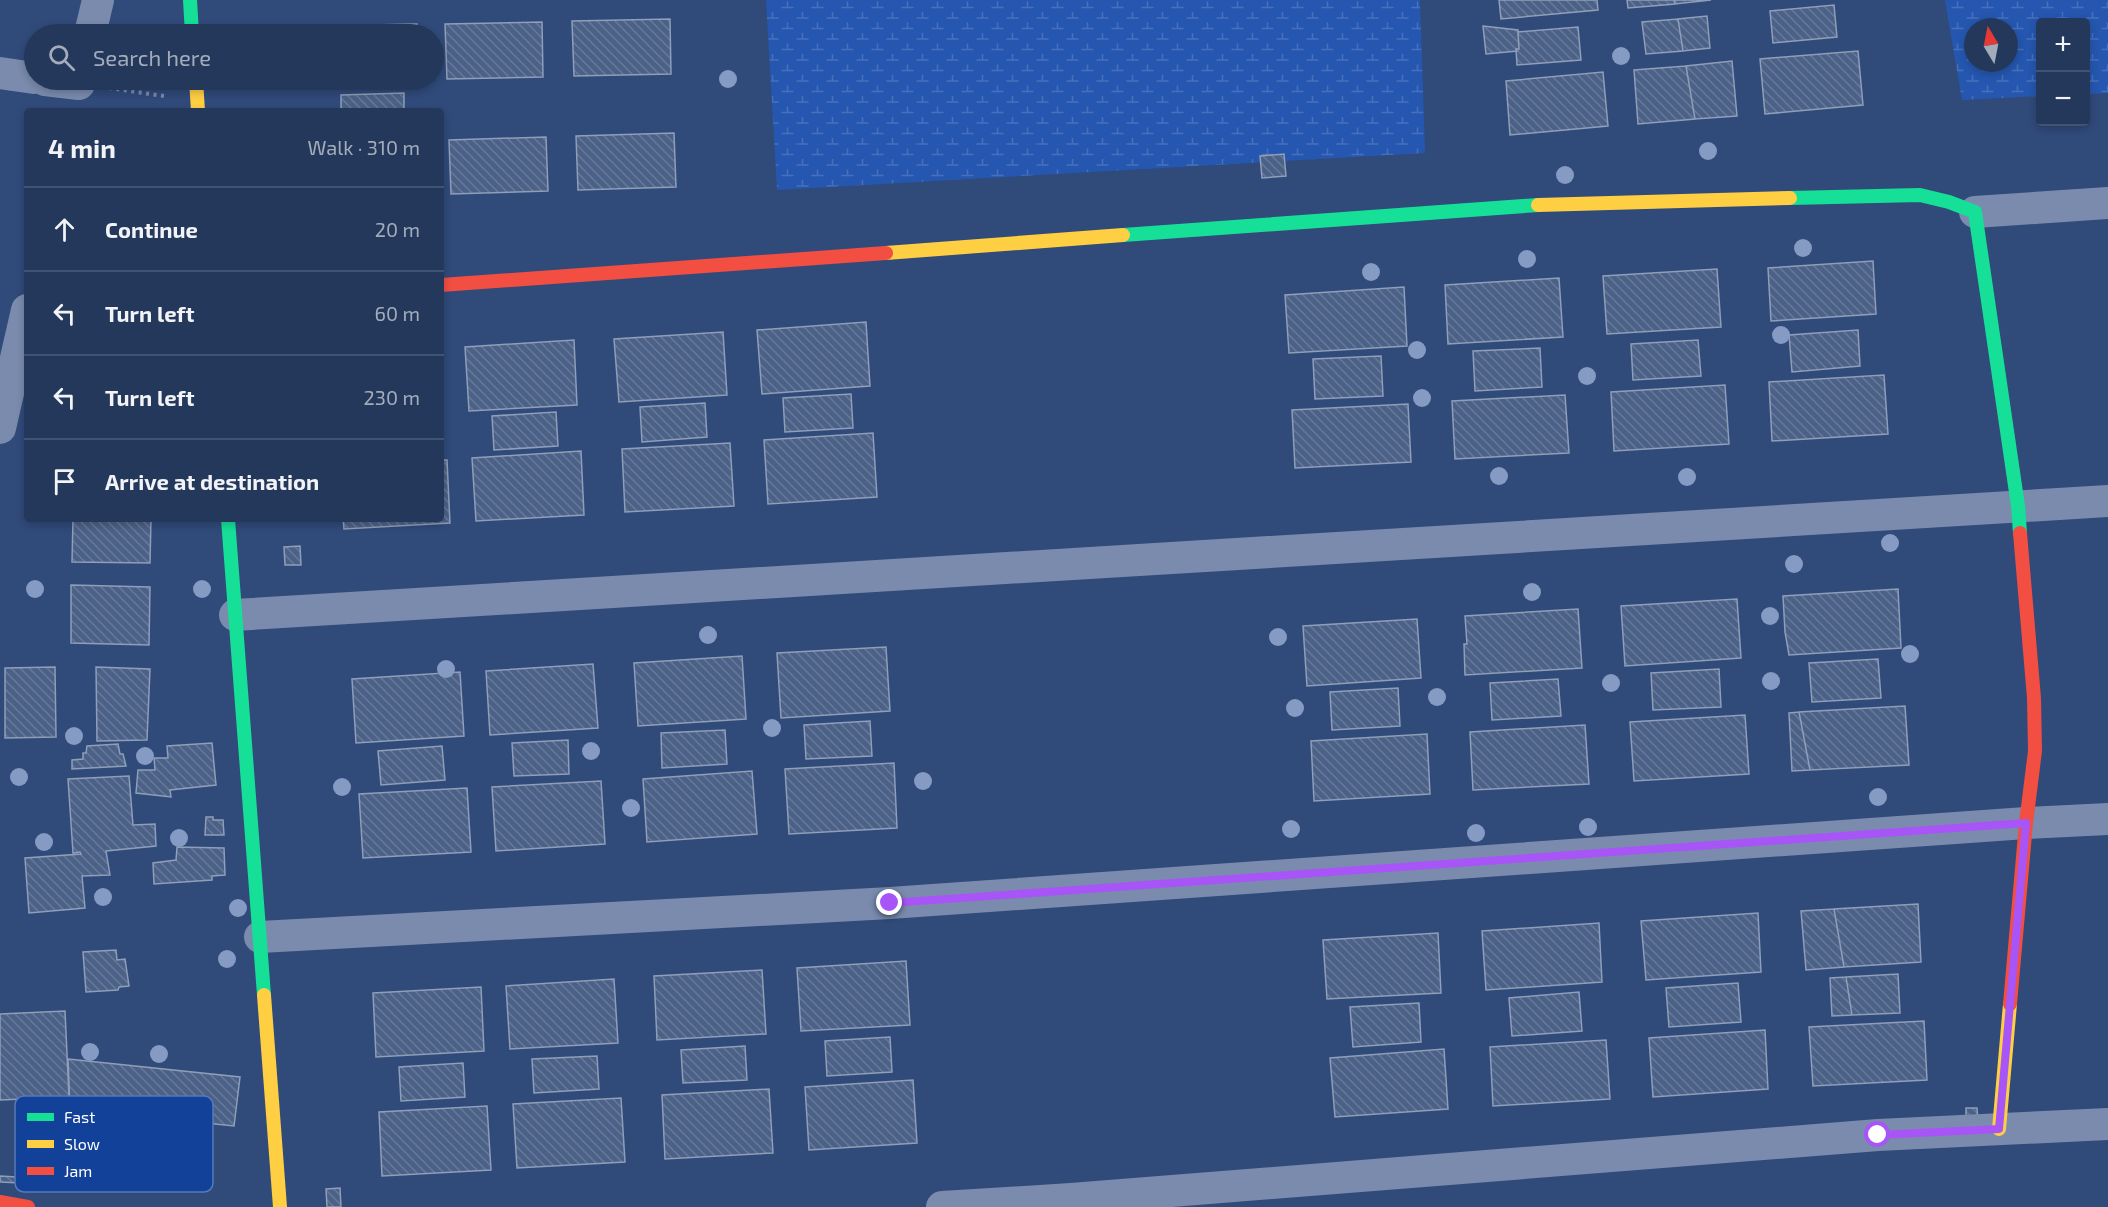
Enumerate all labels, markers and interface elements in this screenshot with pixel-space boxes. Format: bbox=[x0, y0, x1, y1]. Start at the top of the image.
north arrow bbox=[1964, 18, 2018, 72]
map controls bbox=[2036, 18, 2090, 126]
button: + bbox=[2036, 18, 2090, 72]
search box bbox=[24, 24, 444, 90]
icon: search bbox=[45, 41, 78, 74]
text: Search here bbox=[93, 44, 211, 70]
button: − bbox=[2036, 72, 2090, 126]
text: 4 min bbox=[48, 132, 116, 163]
text: Walk · 310 m bbox=[308, 135, 420, 159]
icon: ahead bbox=[48, 213, 81, 246]
text: Continue bbox=[105, 216, 198, 242]
text: 20 m bbox=[375, 217, 420, 241]
icon: left bbox=[48, 297, 81, 330]
text: Turn left bbox=[105, 300, 194, 326]
text: 60 m bbox=[375, 301, 420, 325]
icon: left bbox=[48, 381, 81, 414]
text: Turn left bbox=[105, 384, 194, 410]
text: 230 m bbox=[364, 385, 420, 409]
icon: arrive bbox=[48, 465, 81, 498]
text: Arrive at destination bbox=[105, 468, 319, 494]
route end bbox=[876, 889, 902, 915]
legend bbox=[15, 1096, 213, 1192]
text: Fast bbox=[64, 1107, 95, 1126]
route start bbox=[1864, 1121, 1890, 1147]
text: Slow bbox=[64, 1134, 100, 1153]
text: Jam bbox=[64, 1161, 92, 1180]

